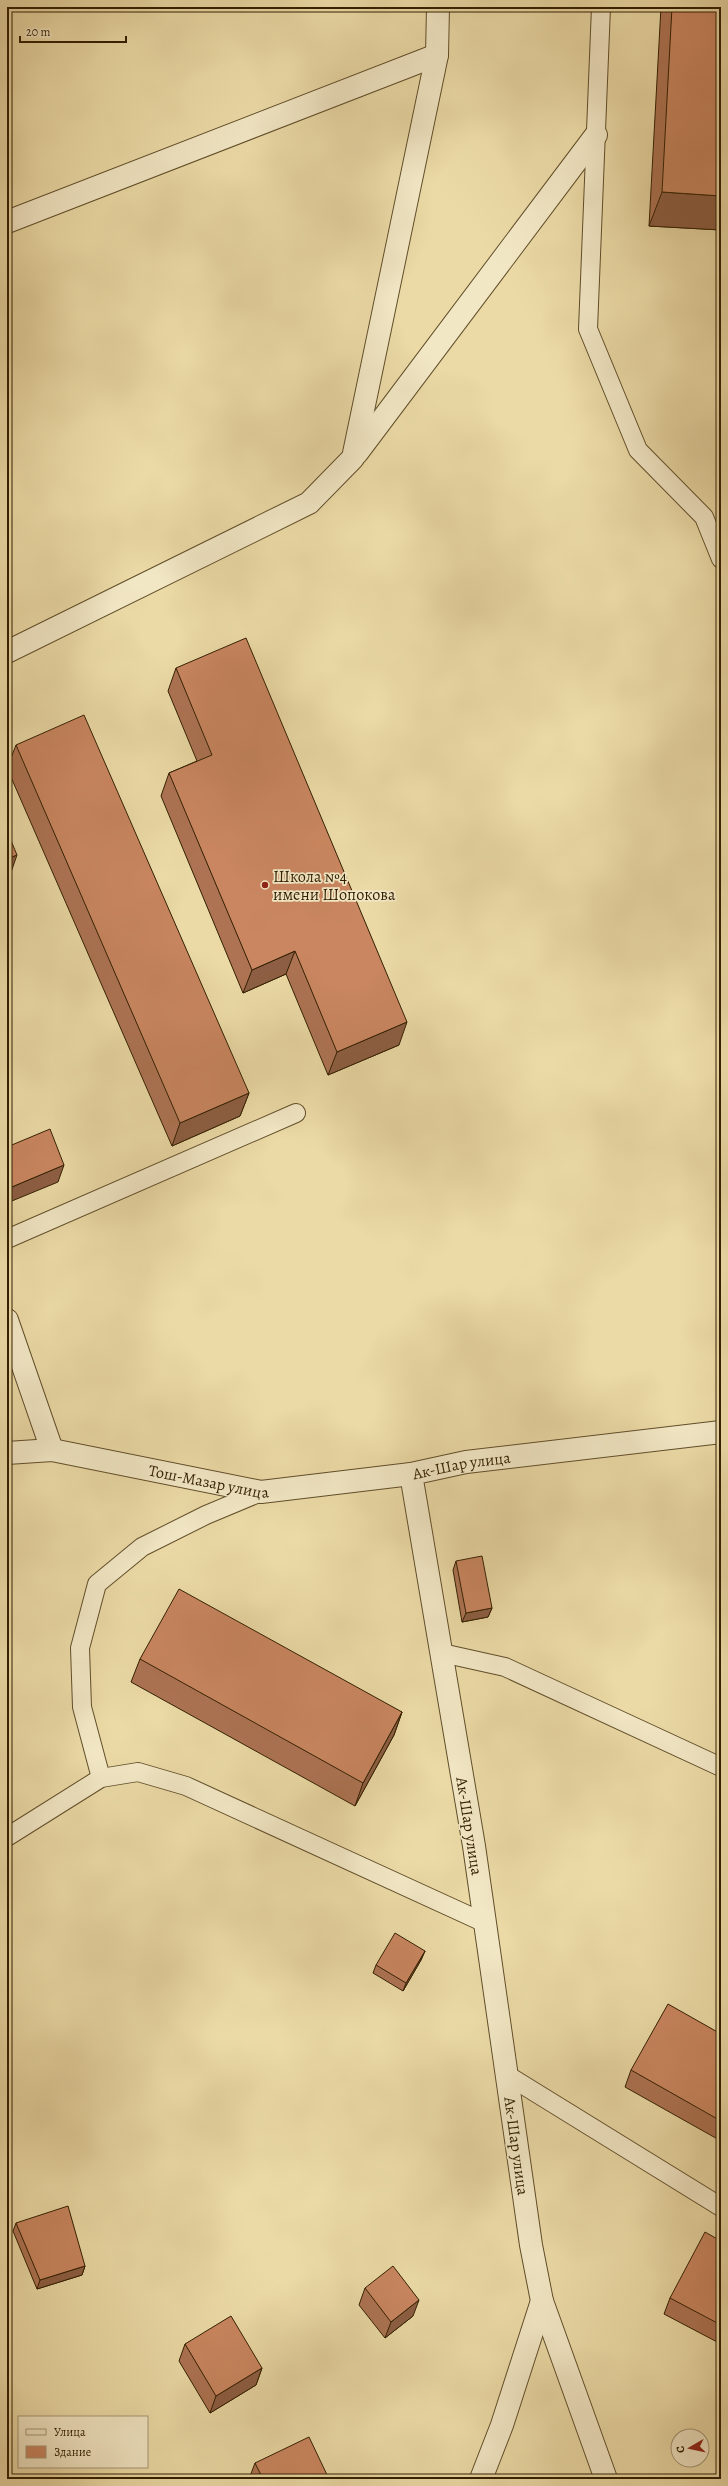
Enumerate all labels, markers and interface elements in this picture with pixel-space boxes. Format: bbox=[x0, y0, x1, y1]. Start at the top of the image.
scale bar bbox=[20, 18, 126, 44]
text: 20 m bbox=[26, 24, 50, 40]
place label: Школа №4 имени Шопокова bbox=[273, 866, 396, 906]
marker: Школа №4 имени Шопокова bbox=[260, 880, 270, 890]
street label: Ак-Шар улица bbox=[410, 1447, 512, 1486]
street label: Тош-Мазар улица bbox=[147, 1460, 271, 1504]
street label: Ак-Шар улица bbox=[450, 1775, 488, 1877]
street label: Ак-Шар улица bbox=[498, 2095, 534, 2197]
legend bbox=[18, 2416, 148, 2468]
text: Улица bbox=[54, 2424, 86, 2440]
north arrow bbox=[670, 2428, 710, 2468]
text: Здание bbox=[54, 2444, 91, 2460]
text: С bbox=[673, 2445, 689, 2454]

